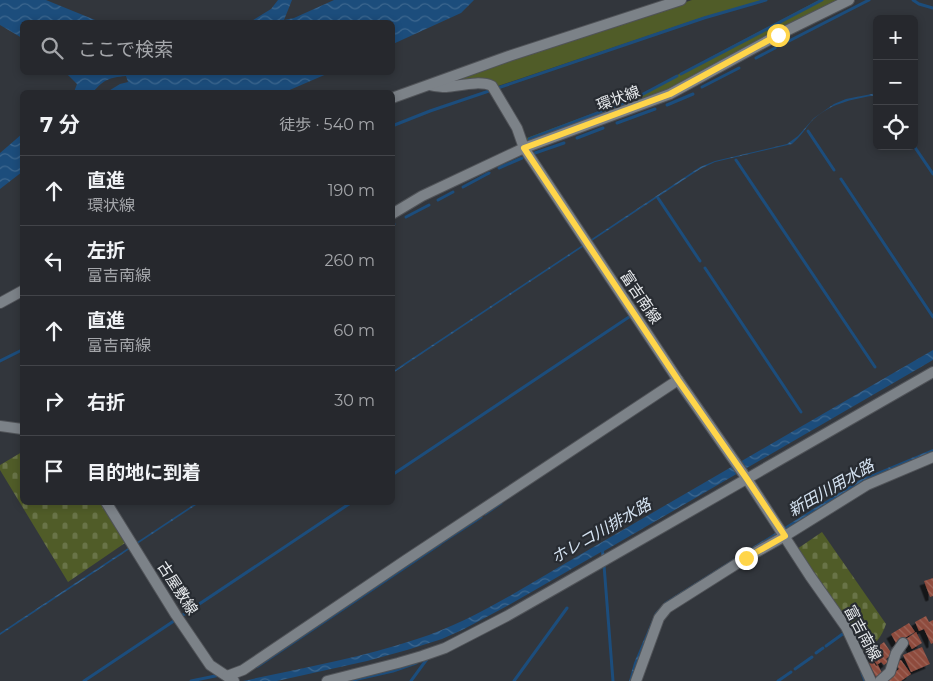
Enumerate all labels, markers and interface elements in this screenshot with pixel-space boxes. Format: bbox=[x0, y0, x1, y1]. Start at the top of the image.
map controls bbox=[873, 15, 918, 150]
button: + bbox=[873, 15, 918, 60]
search box bbox=[20, 20, 395, 75]
route start bbox=[767, 24, 790, 47]
icon: search bbox=[38, 34, 66, 62]
text: ここで検索 bbox=[78, 38, 173, 61]
button: − bbox=[873, 60, 918, 105]
street label: 環状線 bbox=[594, 81, 642, 115]
button: locate bbox=[873, 105, 918, 150]
text: 7 分 bbox=[40, 112, 80, 137]
text: 徒歩 · 540 m bbox=[279, 115, 375, 134]
text: 直進 bbox=[87, 169, 125, 192]
icon: ahead bbox=[40, 177, 68, 205]
text: 190 m bbox=[328, 181, 375, 200]
text: 環状線 bbox=[87, 196, 135, 215]
text: 左折 bbox=[87, 239, 125, 262]
icon: left bbox=[40, 247, 68, 275]
text: 260 m bbox=[324, 251, 375, 270]
text: 富吉南線 bbox=[87, 266, 151, 285]
street label: 富吉南線 bbox=[616, 267, 666, 327]
text: 直進 bbox=[87, 309, 125, 332]
icon: ahead bbox=[40, 317, 68, 345]
text: 60 m bbox=[333, 321, 375, 340]
text: 富吉南線 bbox=[87, 336, 151, 355]
icon: right bbox=[40, 387, 68, 415]
text: 右折 bbox=[87, 391, 125, 414]
text: 30 m bbox=[334, 391, 375, 410]
water label: 新田川用水路 bbox=[785, 455, 879, 520]
icon: arrive bbox=[40, 457, 68, 485]
text: 目的地に到着 bbox=[87, 461, 201, 484]
water label: ホレコ川排水路 bbox=[548, 494, 656, 567]
route end bbox=[735, 547, 758, 570]
street label: 古屋敷線 bbox=[154, 558, 202, 618]
street label: 富吉南線 bbox=[841, 602, 885, 664]

